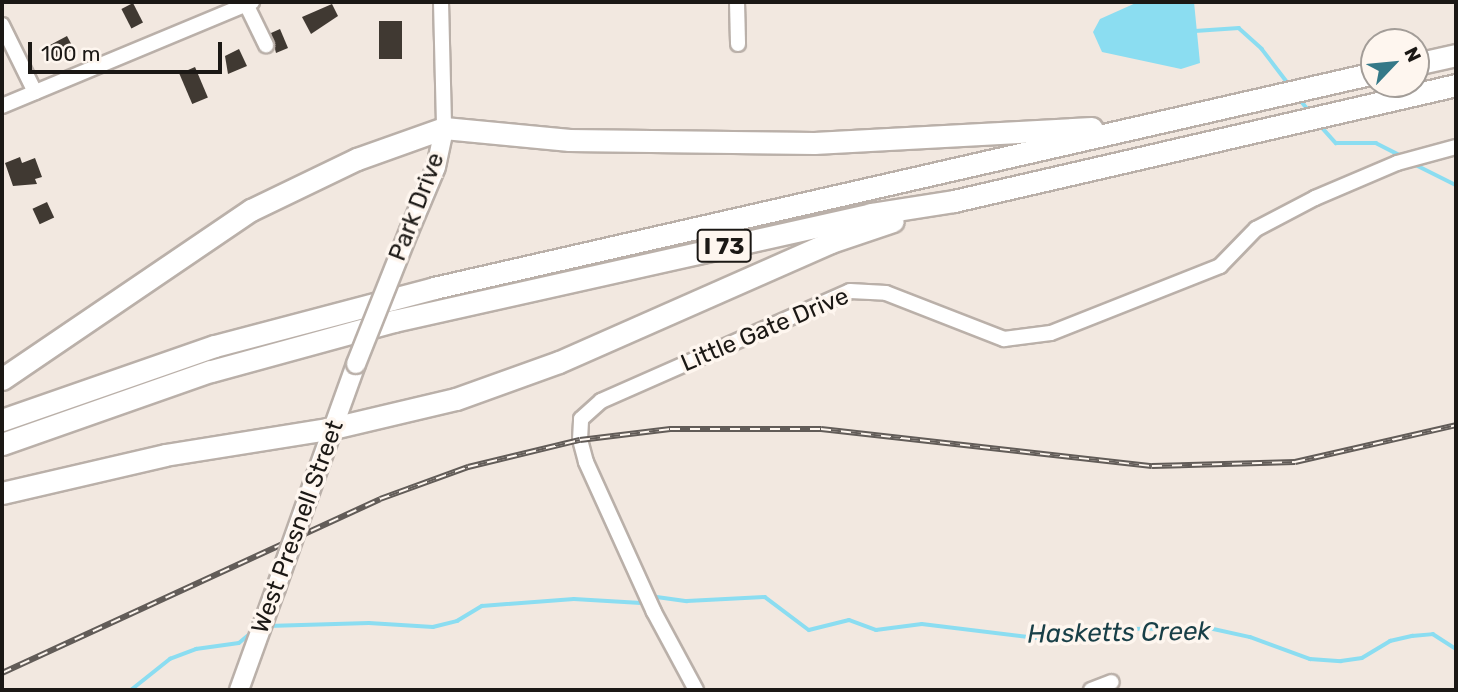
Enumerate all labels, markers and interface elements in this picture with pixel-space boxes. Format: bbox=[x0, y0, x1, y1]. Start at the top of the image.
scale bar bbox=[32, 28, 226, 72]
north arrow bbox=[1360, 28, 1430, 98]
text: 100 m bbox=[41, 41, 100, 66]
text: N bbox=[1399, 43, 1426, 66]
street label: Park Drive bbox=[383, 149, 451, 265]
road number: I 73 bbox=[696, 227, 752, 266]
street label: Little Gate Drive bbox=[677, 282, 853, 378]
street label: West Presnell Street bbox=[246, 417, 350, 637]
water label: Hasketts Creek bbox=[1027, 616, 1211, 650]

